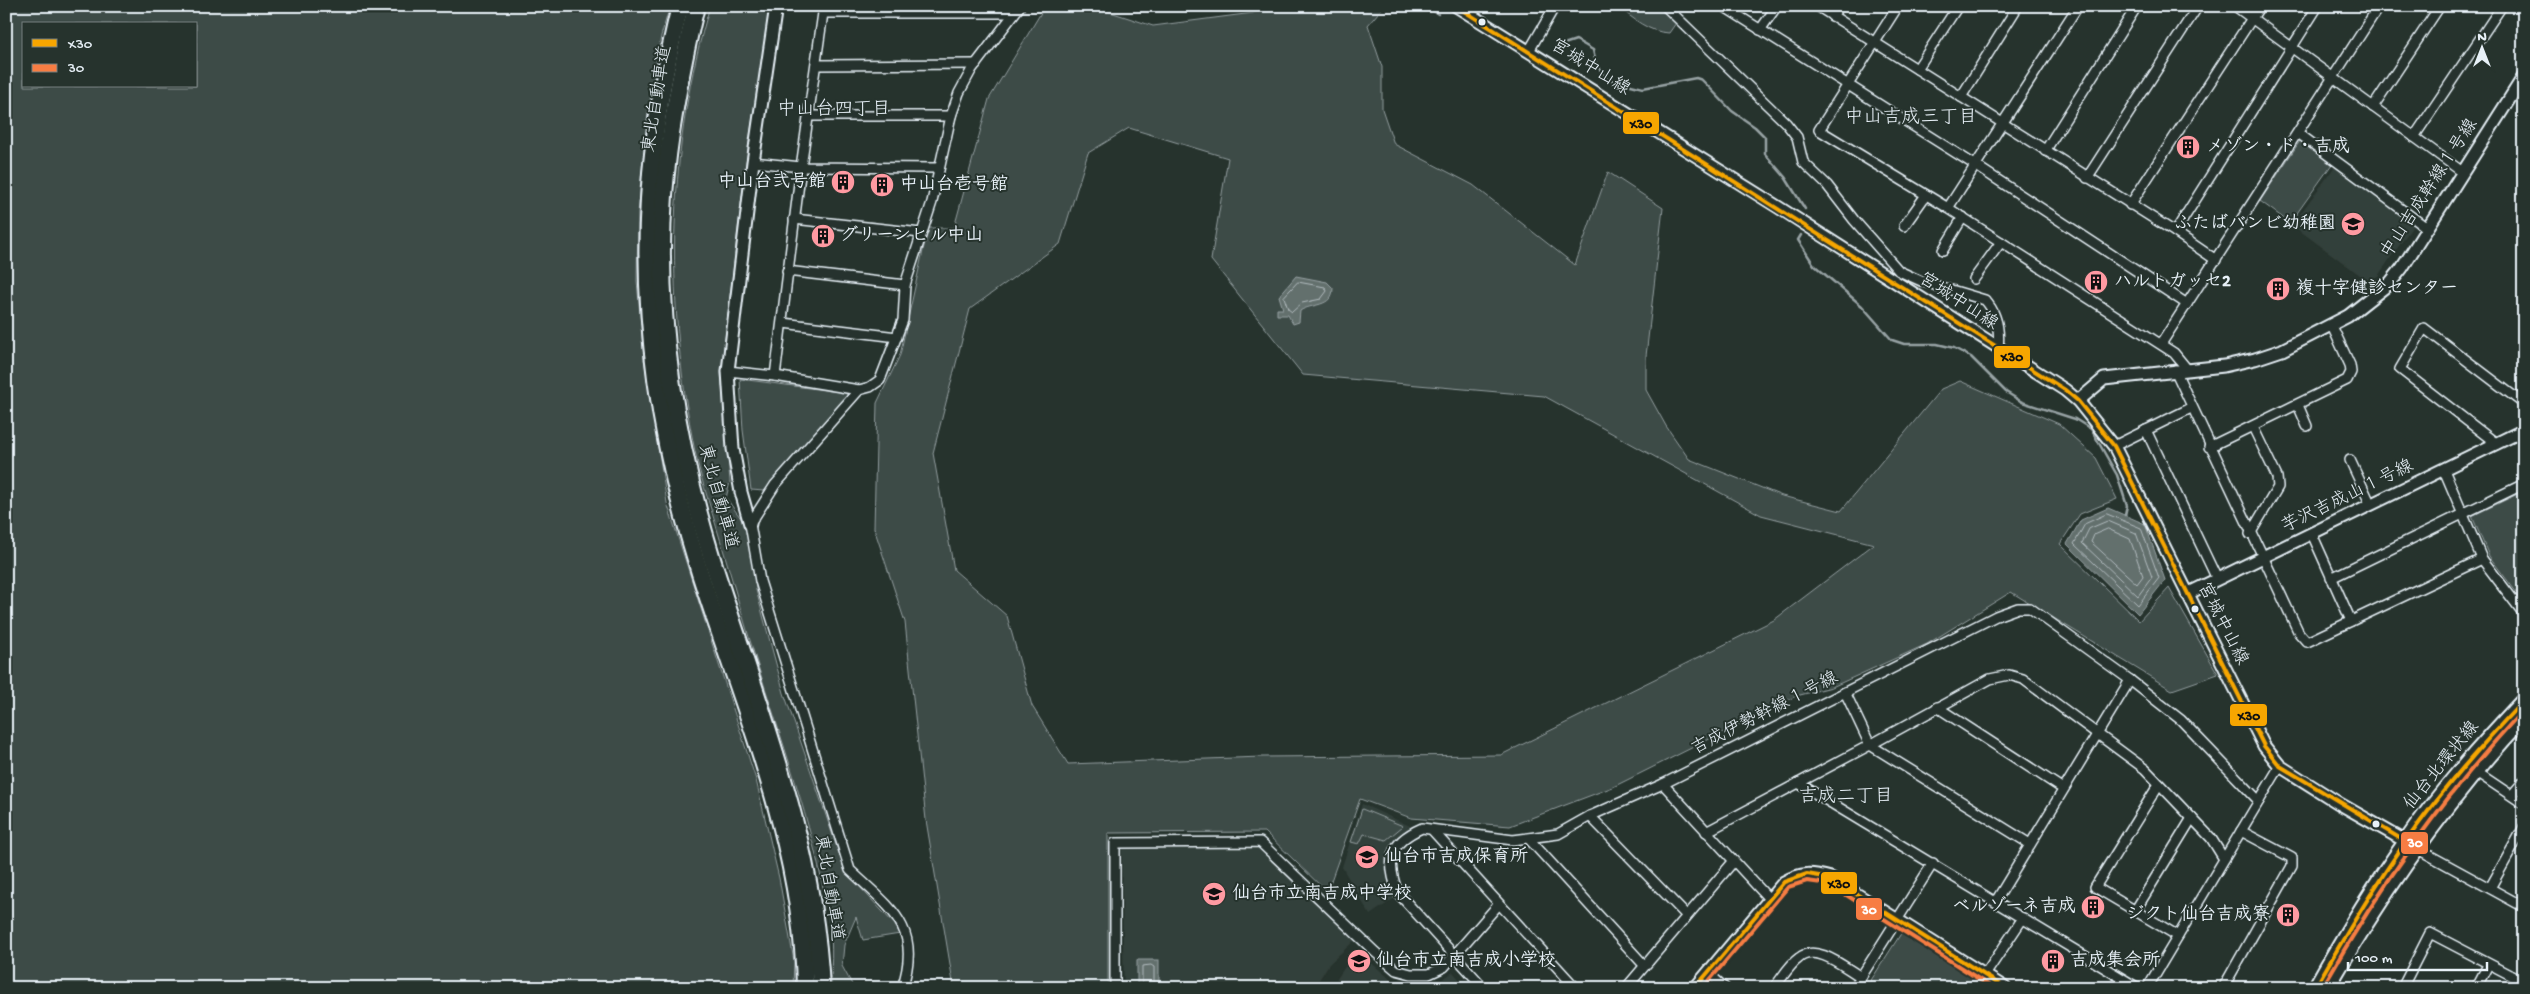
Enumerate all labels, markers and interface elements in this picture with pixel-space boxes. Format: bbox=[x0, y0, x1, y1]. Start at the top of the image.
unlabelled marker bbox=[1477, 17, 1487, 27]
legend bbox=[22, 22, 198, 88]
north arrow bbox=[2458, 22, 2508, 72]
text: N bbox=[2477, 29, 2487, 46]
street label: 宮城中山線 bbox=[1546, 34, 1634, 101]
text: X30 bbox=[67, 36, 93, 54]
street label: 東北自動車道 bbox=[638, 44, 677, 154]
text: 30 bbox=[67, 60, 85, 78]
district label: 中山台四丁目 bbox=[777, 98, 891, 122]
district label: 中山吉成三丁目 bbox=[1844, 106, 1978, 130]
line badge: X30 bbox=[1622, 111, 1660, 135]
street label: 中山吉成幹線１号線 bbox=[2376, 115, 2483, 263]
text: X30 bbox=[1629, 117, 1652, 134]
building icon: メゾン・ド・吉成 bbox=[2175, 134, 2201, 160]
place label: メゾン・ド・吉成 bbox=[2206, 136, 2350, 158]
building icon: 中山台弐号館 bbox=[830, 169, 856, 195]
place label: 中山台弐号館 bbox=[718, 171, 826, 193]
building icon: 中山台壱号館 bbox=[869, 172, 895, 198]
place label: 中山台壱号館 bbox=[900, 174, 1008, 196]
school or university icon: ふたばバンビ幼稚園 bbox=[2340, 211, 2366, 237]
place label: ふたばバンビ幼稚園 bbox=[2174, 213, 2336, 235]
building icon: グリーンヒル中山 bbox=[810, 223, 836, 249]
place label: グリーンヒル中山 bbox=[840, 225, 983, 247]
street label: 宮城中山線 bbox=[1915, 268, 2002, 335]
building icon: ハルトガッセ2 bbox=[2083, 269, 2109, 295]
place label: ハルトガッセ2 bbox=[2114, 272, 2231, 293]
building icon: 複十字健診センター bbox=[2265, 276, 2291, 302]
place label: 複十字健診センター bbox=[2296, 278, 2458, 300]
line badge: X30 bbox=[1993, 345, 2031, 369]
text: X30 bbox=[2000, 350, 2023, 367]
street label: 東北自動車道 bbox=[693, 442, 742, 552]
street label: 芋沢吉成山１号線 bbox=[2278, 455, 2417, 538]
street label: 宮城中山線 bbox=[2192, 579, 2253, 669]
unlabelled marker bbox=[2190, 604, 2200, 614]
street label: 吉成伊勢幹線１号線 bbox=[1688, 667, 1842, 760]
line badge: X30 bbox=[2229, 703, 2268, 727]
text: X30 bbox=[2237, 709, 2260, 726]
street label: 仙台北環状線 bbox=[2399, 717, 2484, 815]
district label: 吉成二丁目 bbox=[1798, 785, 1894, 809]
unlabelled marker bbox=[2371, 819, 2381, 829]
line badge: 30 bbox=[2400, 831, 2429, 855]
street label: 東北自動車道 bbox=[809, 833, 848, 943]
text: 30 bbox=[2406, 836, 2423, 853]
school or university icon: 仙台市吉成保育所 bbox=[1354, 844, 1380, 870]
place label: 仙台市吉成保育所 bbox=[1384, 846, 1528, 868]
line badge: X30 bbox=[1820, 871, 1858, 895]
text: X30 bbox=[1827, 877, 1850, 894]
school or university icon: 仙台市立南吉成中学校 bbox=[1201, 881, 1227, 907]
place label: 仙台市立南吉成中学校 bbox=[1232, 883, 1412, 905]
building icon: ベルゾーネ吉成 bbox=[2080, 894, 2106, 920]
place label: ベルゾーネ吉成 bbox=[1952, 896, 2076, 918]
line badge: 30 bbox=[1855, 897, 1883, 921]
building icon: ジクト仙台吉成寮 bbox=[2275, 902, 2301, 928]
text: 30 bbox=[1860, 903, 1877, 920]
place label: ジクト仙台吉成寮 bbox=[2126, 904, 2270, 926]
scale bar bbox=[2348, 939, 2486, 971]
school or university icon: 仙台市立南吉成小学校 bbox=[1346, 948, 1372, 974]
building icon: 吉成集会所 bbox=[2040, 948, 2066, 974]
place label: 仙台市立南吉成小学校 bbox=[1376, 950, 1556, 972]
place label: 吉成集会所 bbox=[2070, 950, 2160, 972]
text: 100 m bbox=[2354, 950, 2393, 968]

